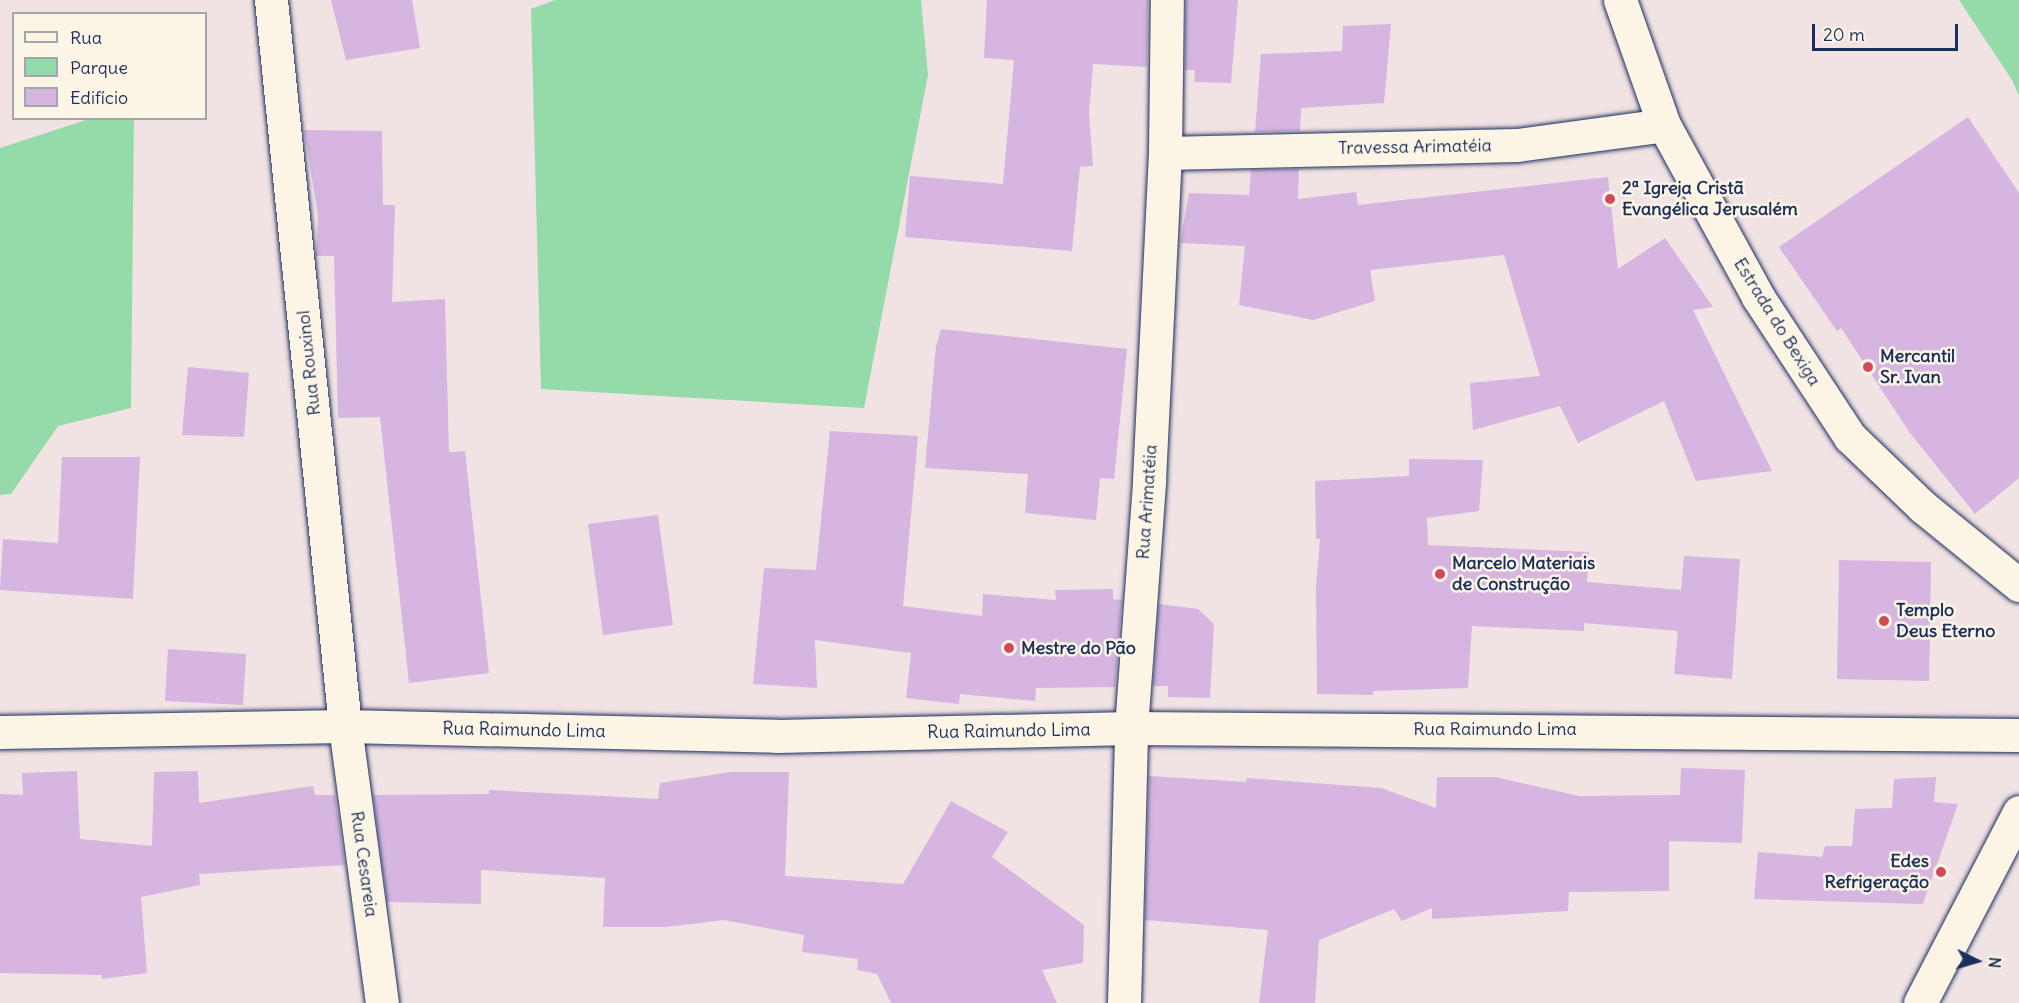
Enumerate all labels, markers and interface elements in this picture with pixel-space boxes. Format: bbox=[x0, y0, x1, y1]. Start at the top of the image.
legend bbox=[12, 12, 207, 120]
scale bar bbox=[1815, 12, 1960, 50]
text: 20 m bbox=[1823, 23, 1865, 46]
text: Rua bbox=[70, 26, 102, 49]
text: Parque bbox=[70, 56, 128, 79]
text: Edifício bbox=[70, 86, 128, 109]
street label: Travessa Arimatéia bbox=[1338, 135, 1492, 159]
place label: 2ª Igreja Cristã Evangélica Jerusalém bbox=[1622, 178, 1798, 220]
marker: 2ª Igreja Cristã Evangélica Jerusalém bbox=[1603, 192, 1617, 206]
street label: Estrada do Bexiga bbox=[1729, 254, 1825, 390]
street label: Rua Rouxinol bbox=[293, 309, 325, 417]
place label: Mercantil Sr. Ivan bbox=[1880, 346, 1955, 388]
marker: Mercantil Sr. Ivan bbox=[1861, 360, 1875, 374]
street label: Rua Arimatéia bbox=[1132, 444, 1162, 560]
place label: Marcelo Materiais de Construção bbox=[1452, 553, 1595, 596]
marker: Marcelo Materiais de Construção bbox=[1433, 567, 1447, 581]
place label: Templo Deus Eterno bbox=[1896, 600, 1995, 642]
marker: Templo Deus Eterno bbox=[1877, 614, 1891, 628]
place label: Mestre do Pão bbox=[1021, 637, 1136, 659]
marker: Mestre do Pão bbox=[1002, 641, 1016, 655]
street label: Rua Raimundo Lima bbox=[442, 718, 606, 742]
street label: Rua Raimundo Lima bbox=[1413, 718, 1577, 740]
street label: Rua Raimundo Lima bbox=[927, 719, 1091, 743]
street label: Rua Cesareia bbox=[346, 810, 382, 918]
place label: Edes Refrigeração bbox=[1825, 851, 1929, 894]
marker: Edes Refrigeração bbox=[1934, 865, 1948, 879]
north arrow bbox=[1947, 931, 2007, 991]
text: N bbox=[1984, 956, 2005, 969]

